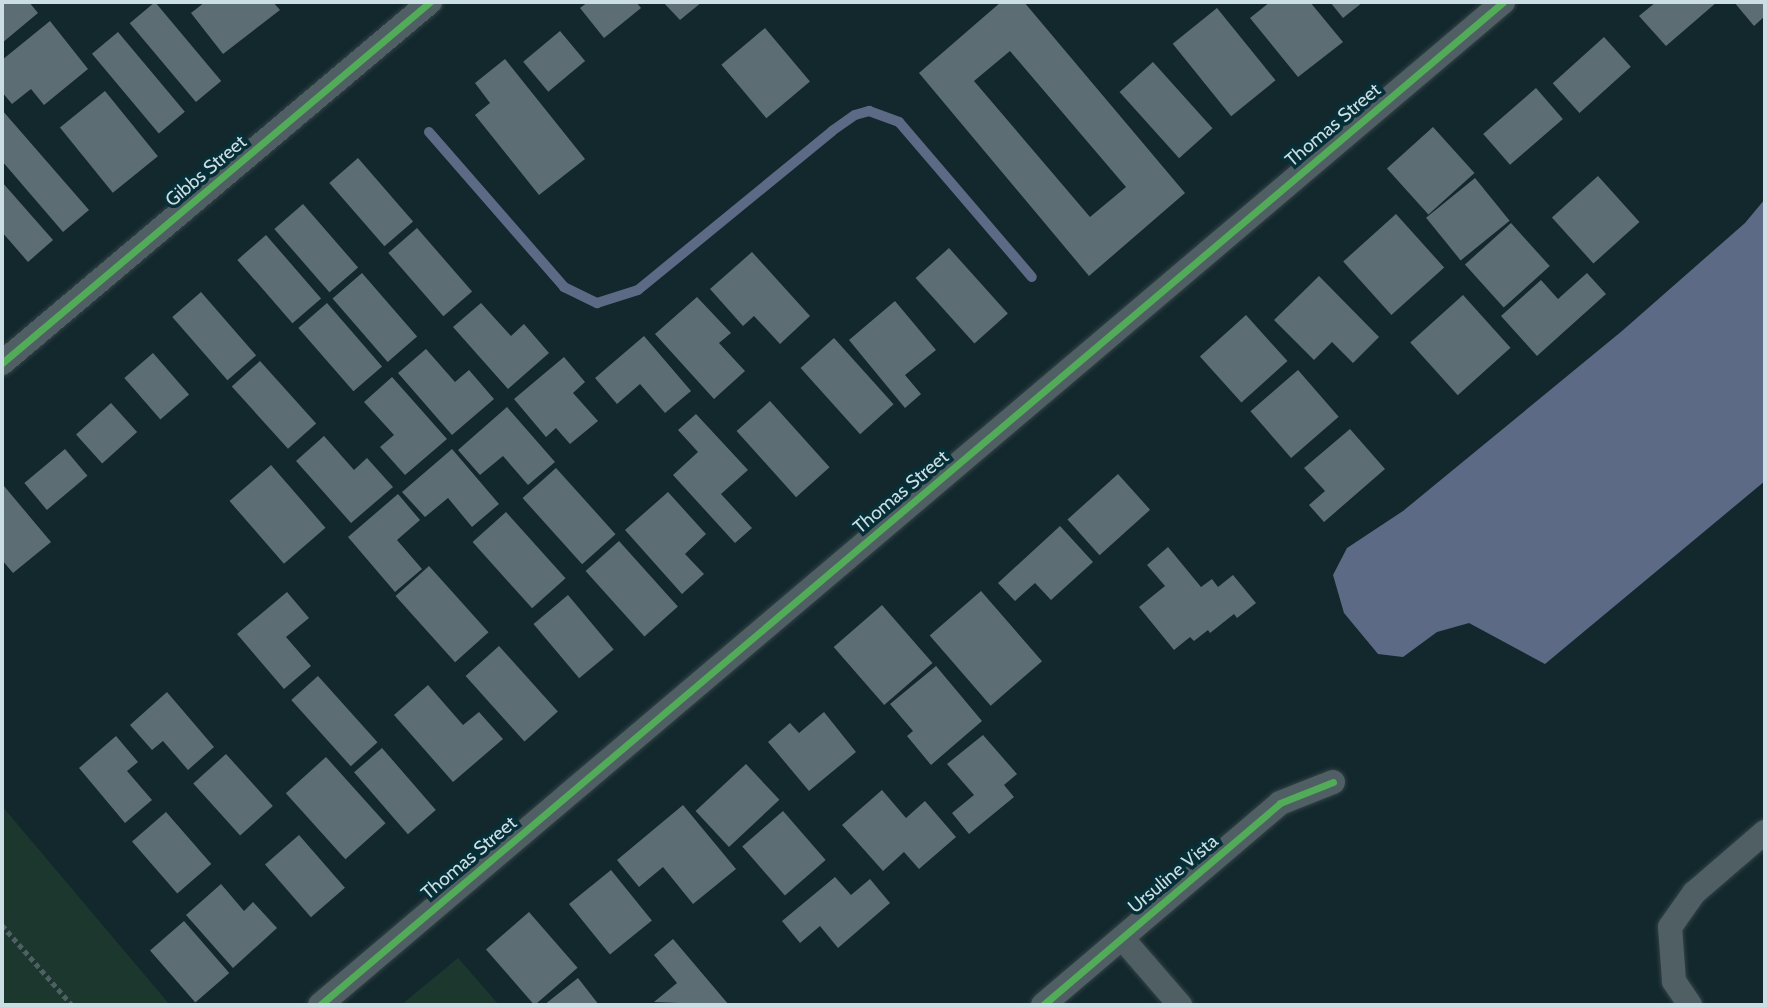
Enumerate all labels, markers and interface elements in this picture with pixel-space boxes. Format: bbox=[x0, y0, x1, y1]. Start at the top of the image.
street label: Thomas Street bbox=[1281, 78, 1385, 172]
street label: Gibbs Street bbox=[161, 131, 251, 211]
street label: Thomas Street bbox=[849, 445, 953, 539]
street label: Thomas Street bbox=[417, 811, 521, 905]
street label: Ursuline Vista bbox=[1123, 830, 1223, 918]

